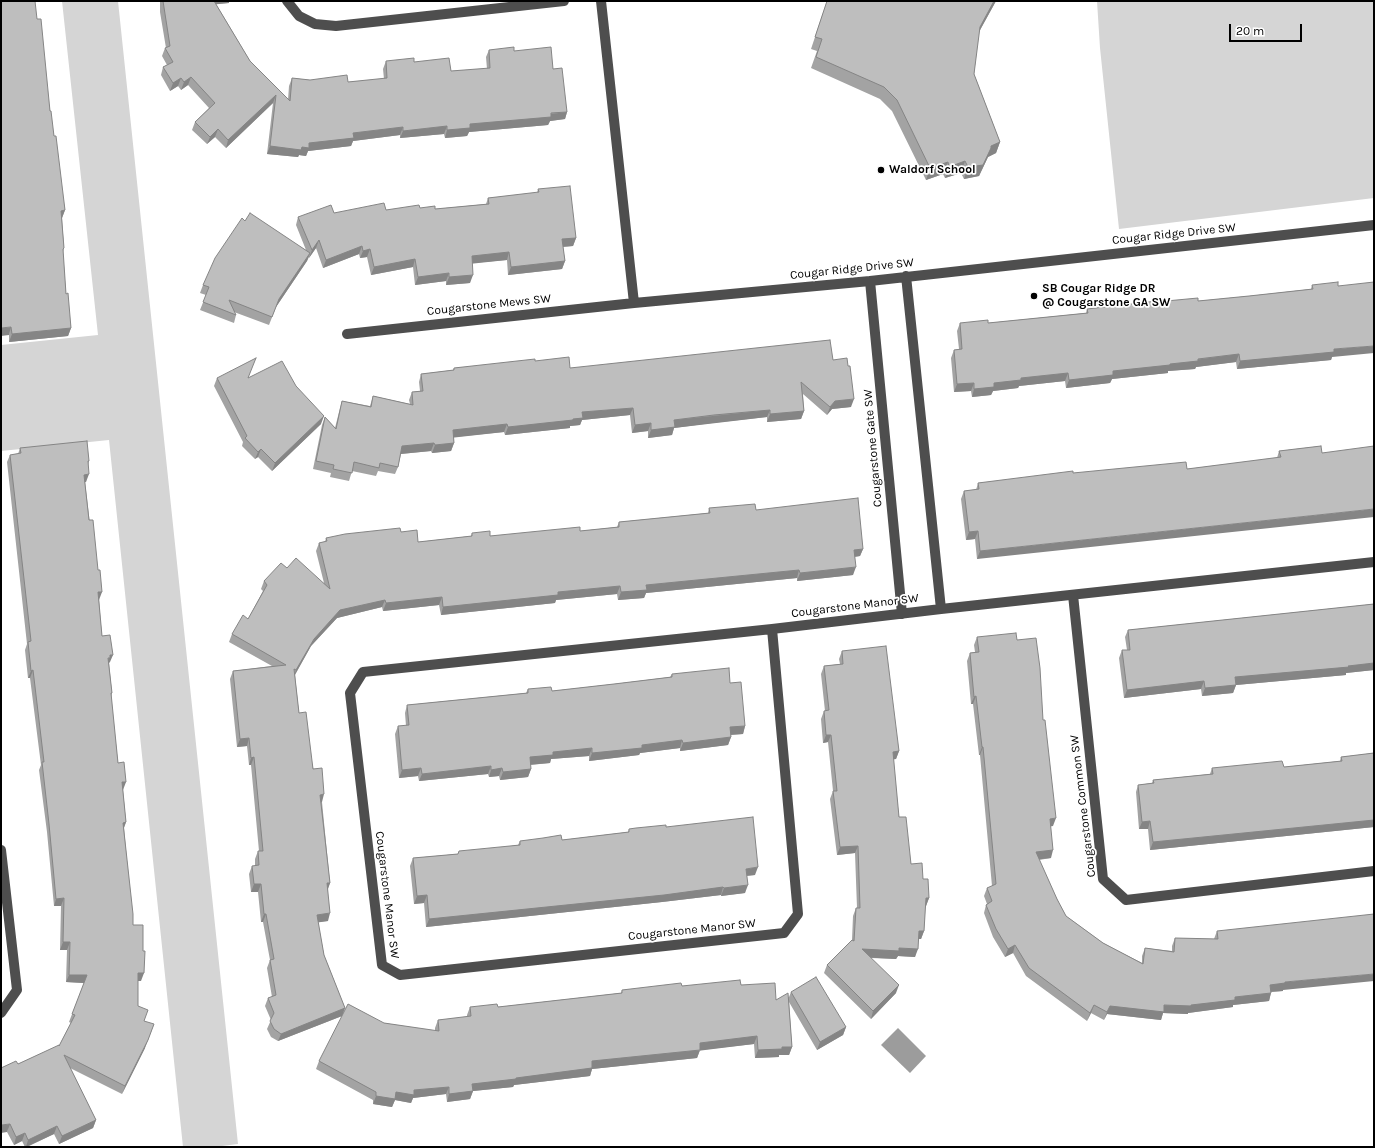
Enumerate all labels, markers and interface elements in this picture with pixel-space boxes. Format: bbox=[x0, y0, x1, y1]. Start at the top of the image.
scale bar bbox=[1231, 16, 1304, 42]
text: 20 m bbox=[1236, 24, 1264, 38]
place label: Waldorf School bbox=[889, 163, 976, 177]
marker: Waldorf School bbox=[876, 165, 886, 175]
street label: Cougar Ridge Drive SW bbox=[1111, 220, 1237, 248]
street label: Cougar Ridge Drive SW bbox=[789, 255, 915, 283]
place label: SB Cougar Ridge DR @ Cougarstone GA SW bbox=[1042, 282, 1170, 310]
street label: Cougarstone Mews SW bbox=[426, 291, 552, 319]
marker: SB Cougar Ridge DR @ Cougarstone GA SW bbox=[1029, 291, 1039, 301]
street label: Cougarstone Gate SW bbox=[861, 388, 885, 508]
street label: Cougarstone Manor SW bbox=[790, 591, 920, 621]
street label: Cougarstone Common SW bbox=[1067, 734, 1099, 878]
street label: Cougarstone Manor SW bbox=[372, 830, 402, 960]
street label: Cougarstone Manor SW bbox=[627, 916, 757, 944]

